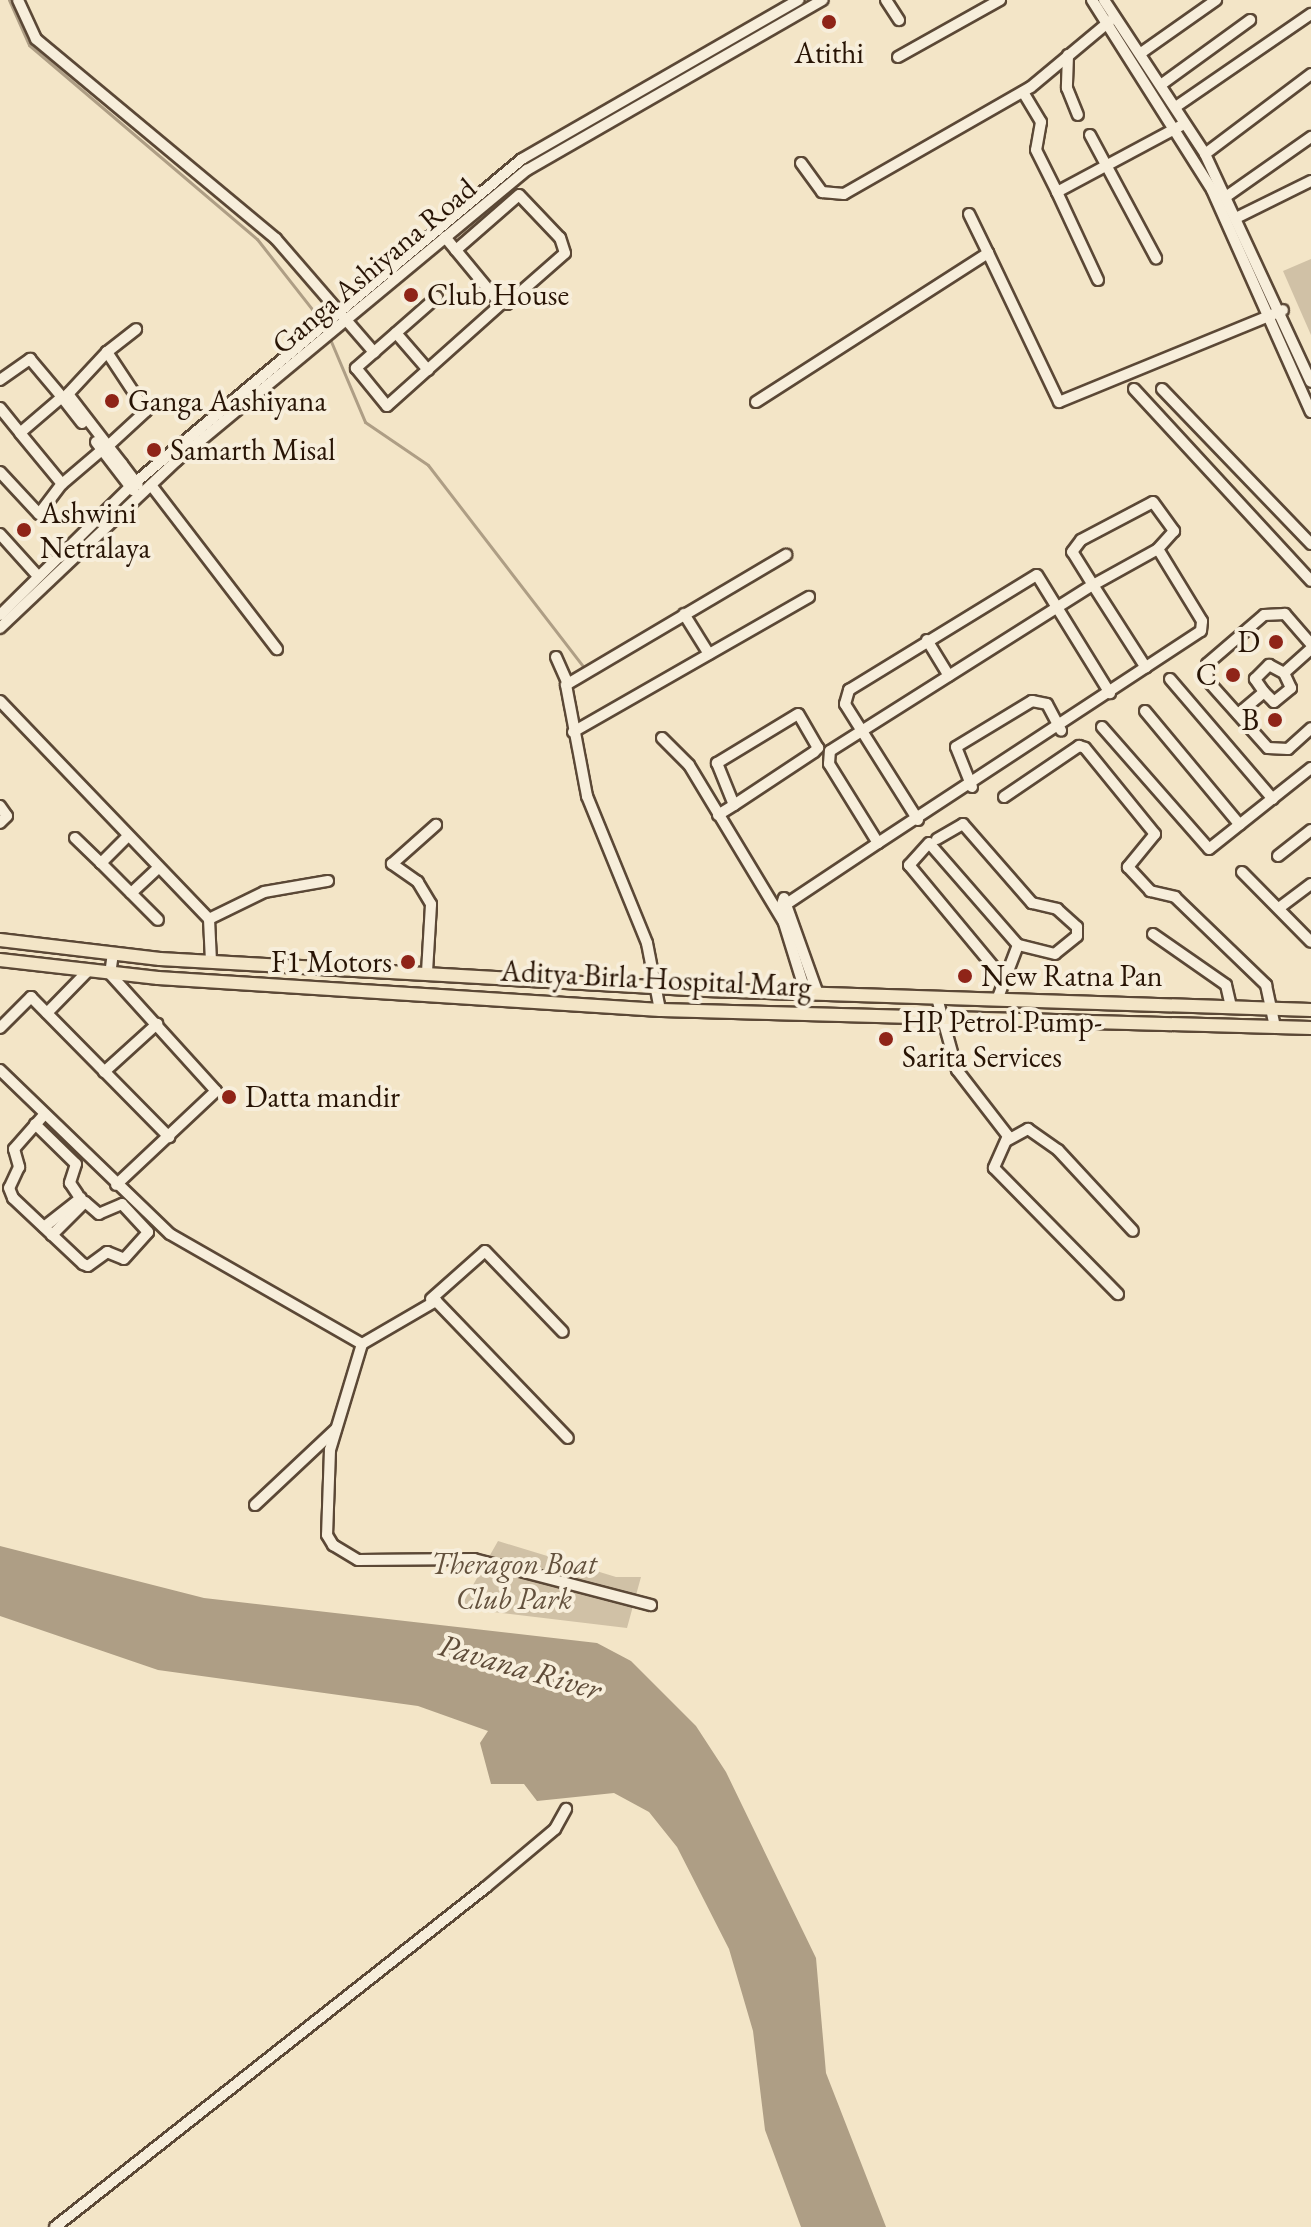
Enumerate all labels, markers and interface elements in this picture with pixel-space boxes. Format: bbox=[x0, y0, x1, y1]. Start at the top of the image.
marker: Atithi bbox=[820, 13, 838, 31]
place label: Atithi bbox=[794, 35, 864, 71]
street label: Ganga Ashiyana Road bbox=[265, 170, 483, 362]
place label: Club House bbox=[427, 277, 569, 313]
marker: Club House bbox=[402, 286, 420, 304]
place label: Ganga Aashiyana bbox=[128, 383, 326, 419]
marker: Ganga Aashiyana bbox=[103, 392, 121, 410]
place label: Samarth Misal bbox=[170, 432, 335, 468]
marker: Samarth Misal bbox=[145, 441, 163, 459]
place label: Ashwini Netralaya bbox=[40, 495, 150, 566]
marker: Ashwini Netralaya bbox=[15, 521, 33, 539]
place label: D bbox=[1237, 624, 1260, 660]
marker: D bbox=[1267, 633, 1285, 651]
place label: C bbox=[1196, 657, 1217, 693]
marker: C bbox=[1224, 666, 1242, 684]
place label: B bbox=[1241, 702, 1259, 738]
marker: B bbox=[1266, 711, 1284, 729]
place label: F1 Motors bbox=[271, 944, 392, 980]
marker: F1 Motors bbox=[399, 953, 417, 971]
street label: Aditya Birla Hospital Marg bbox=[500, 953, 812, 1005]
place label: New Ratna Pan bbox=[981, 958, 1162, 994]
marker: New Ratna Pan bbox=[956, 967, 974, 985]
place label: HP Petrol Pump- Sarita Services bbox=[902, 1004, 1102, 1074]
marker: HP Petrol Pump- Sarita Services bbox=[877, 1030, 895, 1048]
place label: Datta mandir bbox=[245, 1079, 400, 1115]
marker: Datta mandir bbox=[220, 1088, 238, 1106]
park label: Theragon Boat Club Park bbox=[431, 1546, 597, 1616]
water label: Pavana River bbox=[434, 1626, 606, 1708]

